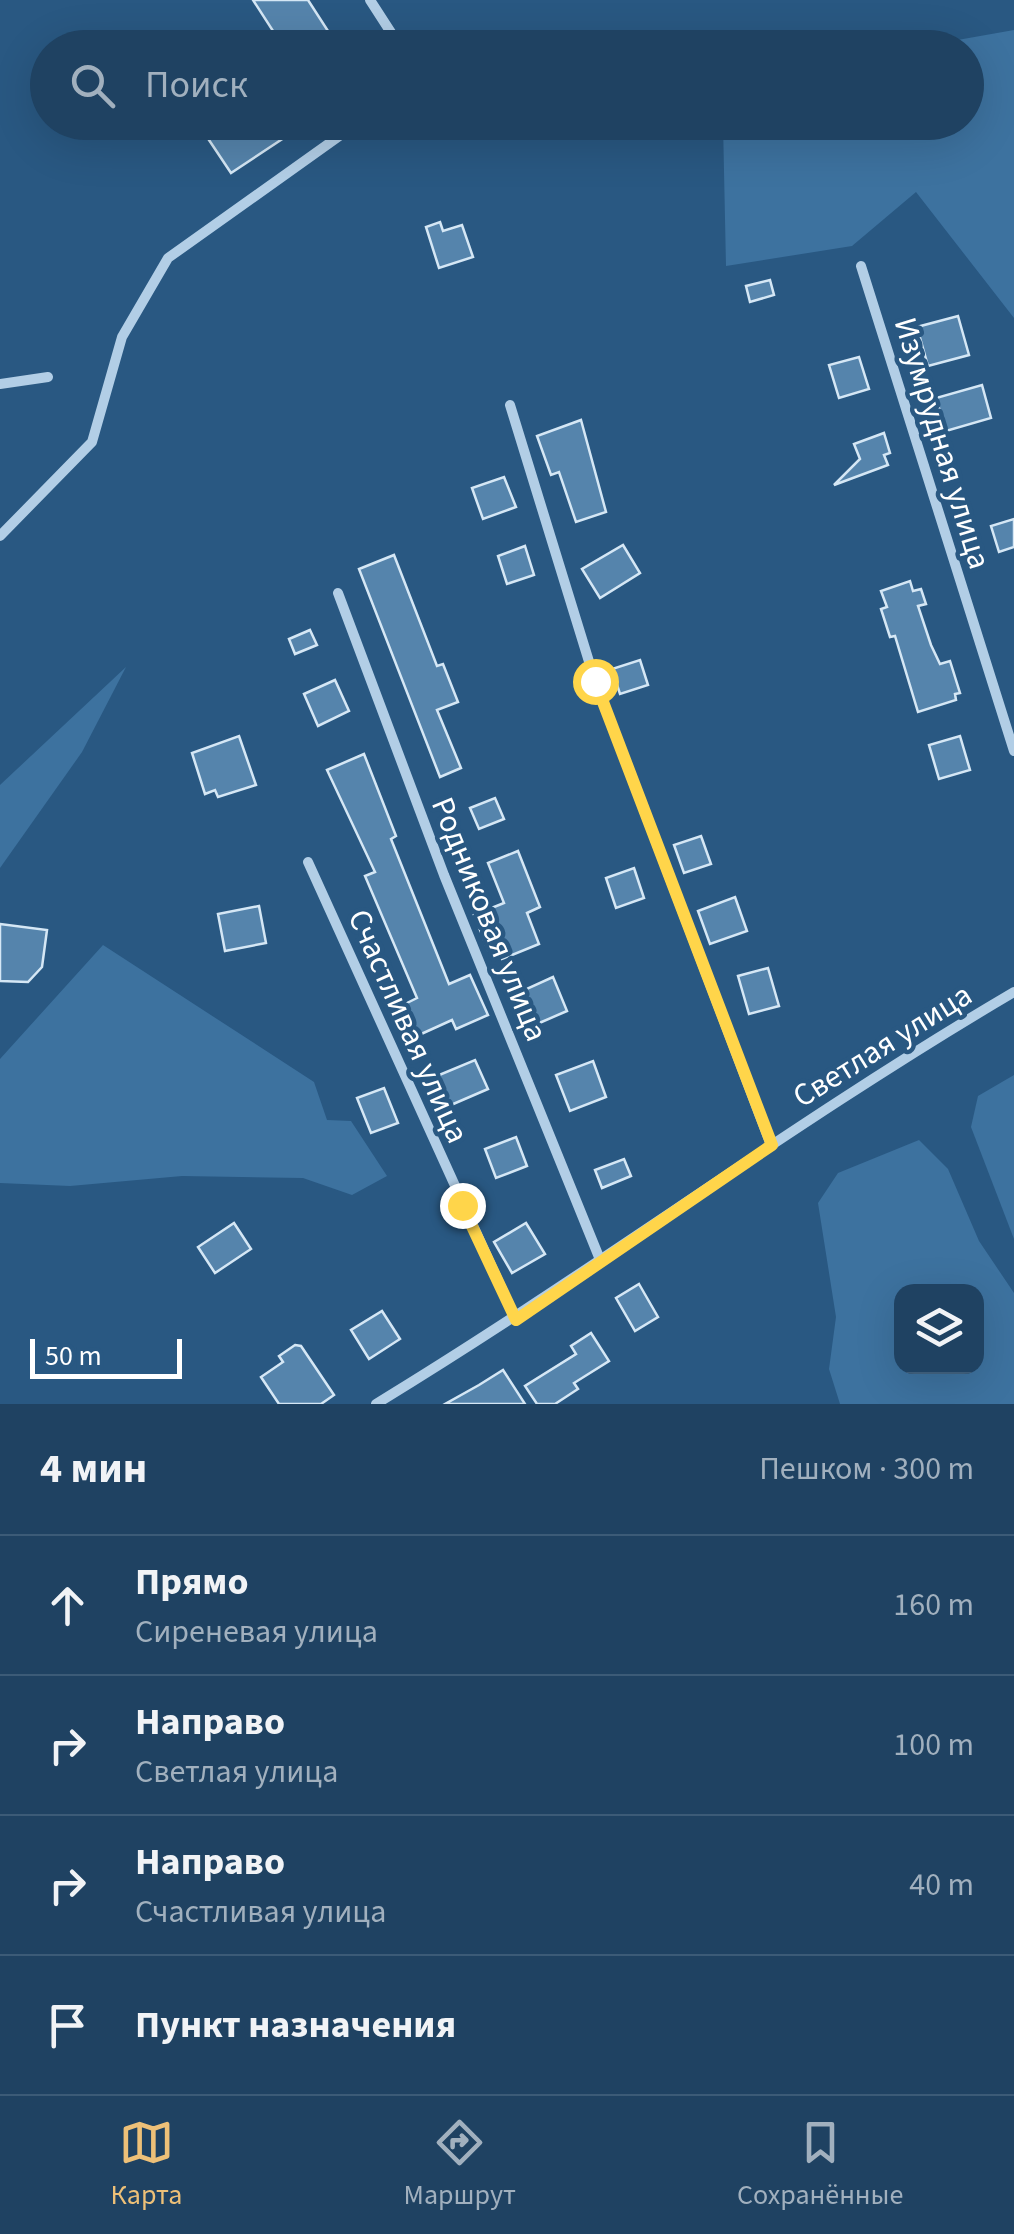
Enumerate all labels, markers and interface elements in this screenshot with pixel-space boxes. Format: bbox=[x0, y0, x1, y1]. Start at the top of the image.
search box bbox=[30, 30, 984, 140]
icon: search bbox=[65, 58, 120, 113]
text: Поиск bbox=[145, 58, 248, 112]
street label: Изумрудная улица bbox=[882, 312, 1002, 575]
route start bbox=[573, 659, 619, 705]
street label: Родниковая улица bbox=[419, 790, 559, 1048]
street label: Счастливая улица bbox=[336, 902, 480, 1151]
street label: Светлая улица bbox=[784, 972, 981, 1119]
route end bbox=[440, 1183, 486, 1229]
map controls bbox=[894, 1284, 984, 1374]
button: layers bbox=[894, 1284, 984, 1374]
scale bar bbox=[30, 1334, 182, 1378]
text: 50 m bbox=[45, 1336, 102, 1376]
text: 4 мин bbox=[40, 1439, 147, 1499]
text: Пешком · 300 m bbox=[759, 1446, 974, 1492]
text: Прямо bbox=[135, 1555, 249, 1609]
icon: ahead bbox=[40, 1578, 95, 1633]
text: 160 m bbox=[893, 1582, 974, 1628]
text: Сиреневая улица bbox=[135, 1609, 378, 1655]
text: Направо bbox=[135, 1695, 285, 1749]
icon: right bbox=[40, 1718, 95, 1773]
text: 100 m bbox=[893, 1722, 974, 1768]
text: Светлая улица bbox=[135, 1749, 338, 1795]
text: Направо bbox=[135, 1835, 285, 1889]
icon: right bbox=[40, 1858, 95, 1913]
text: 40 m bbox=[909, 1862, 974, 1908]
text: Счастливая улица bbox=[135, 1889, 386, 1935]
icon: arrive bbox=[40, 1998, 95, 2053]
text: Пункт назначения bbox=[135, 1998, 456, 2052]
tab: Карта bbox=[111, 2115, 182, 2215]
tab: Маршрут bbox=[404, 2115, 516, 2215]
tab: Сохранённые bbox=[737, 2115, 903, 2215]

